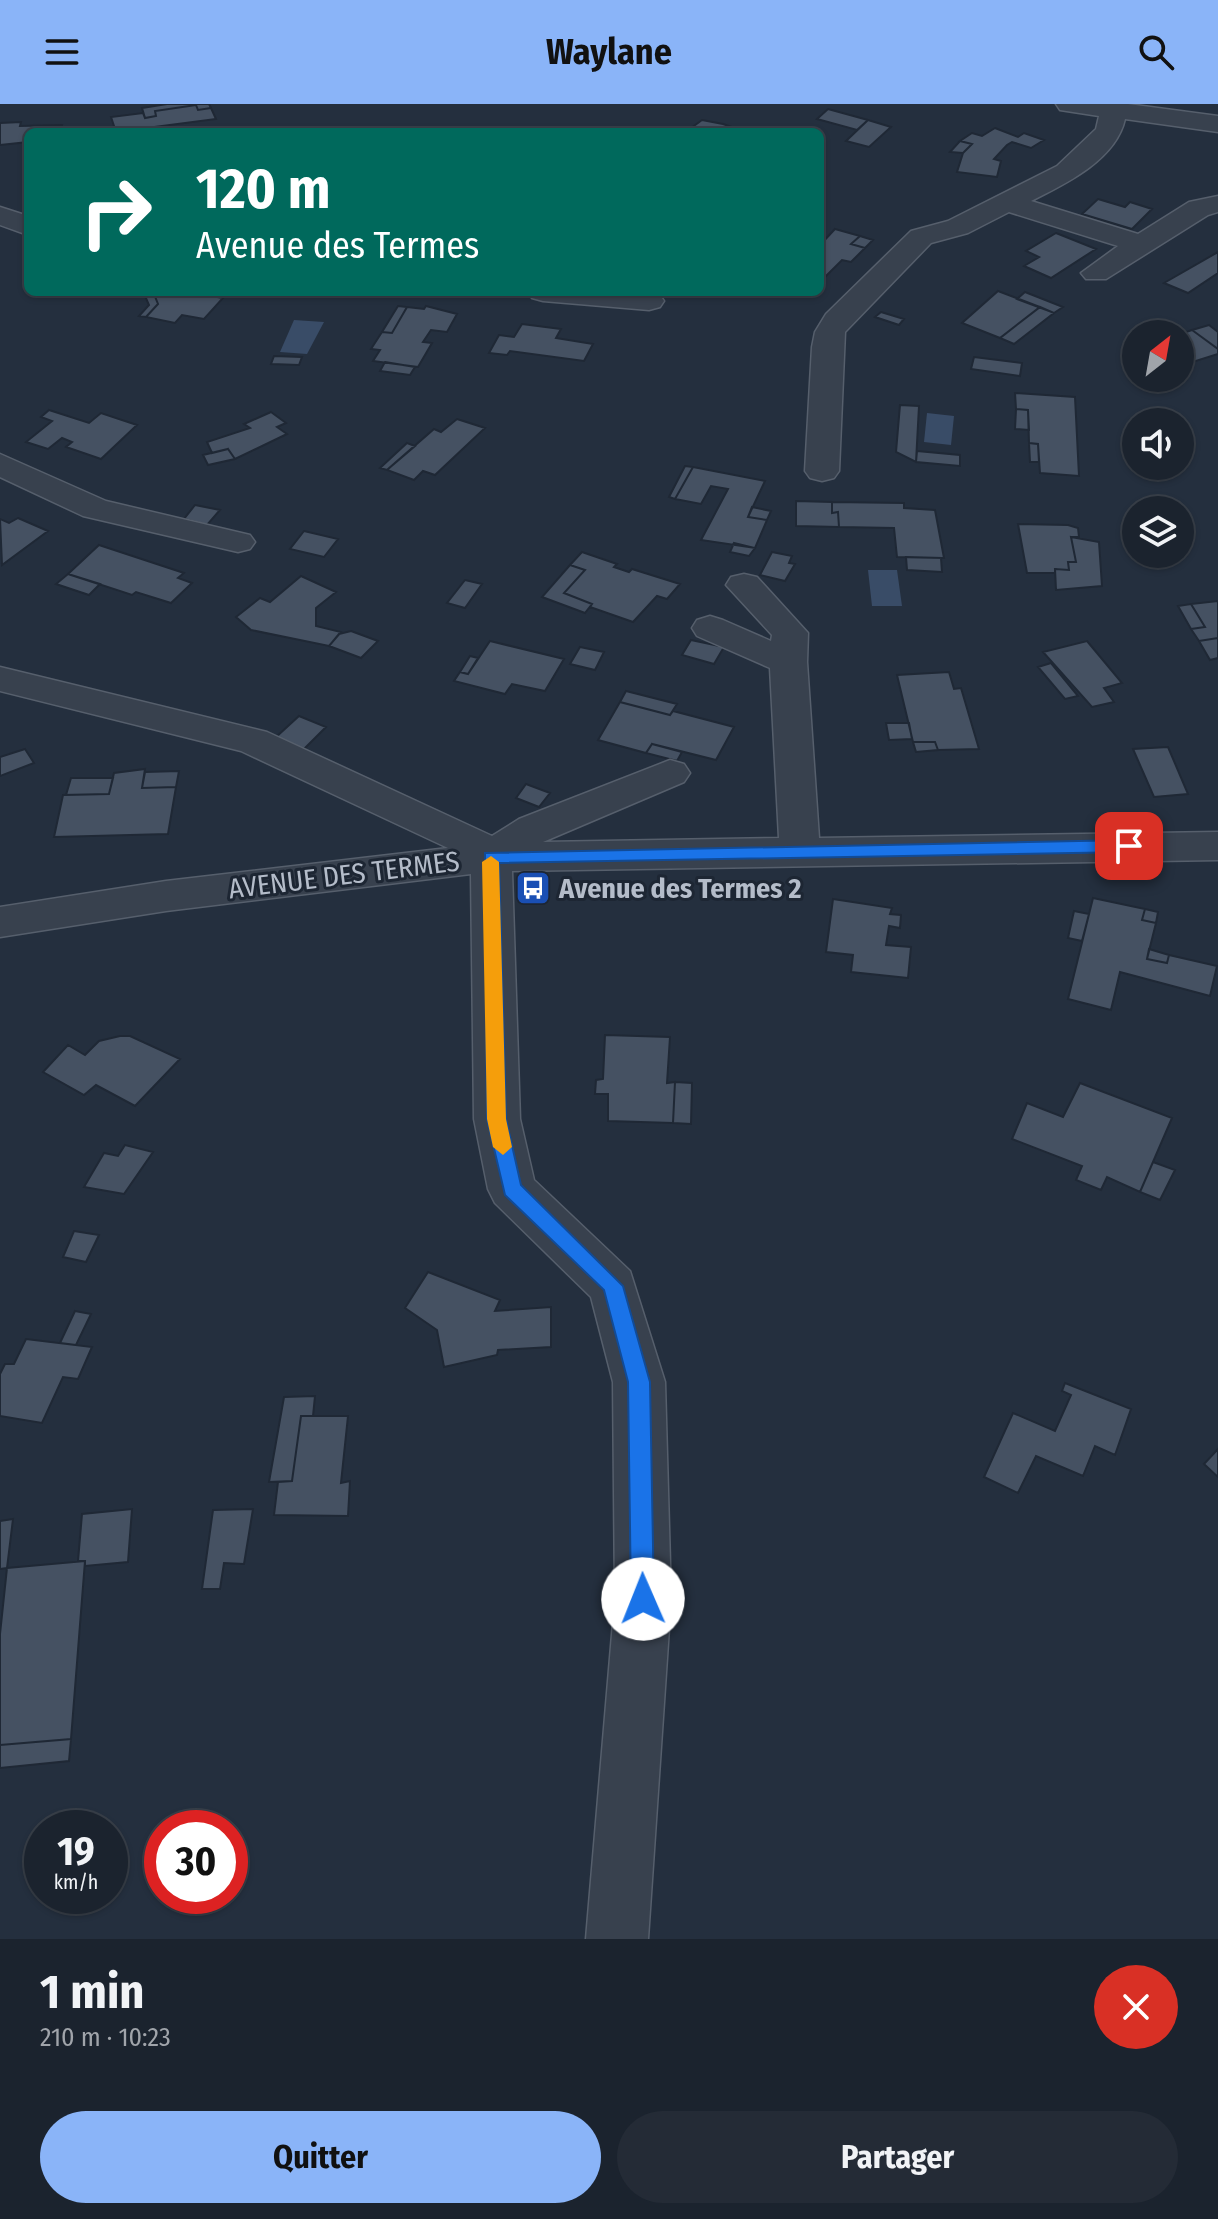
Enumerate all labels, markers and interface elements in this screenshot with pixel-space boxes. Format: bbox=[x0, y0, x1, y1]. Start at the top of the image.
icon: menu bbox=[40, 30, 84, 74]
text: Waylane bbox=[546, 30, 672, 74]
icon: search bbox=[1134, 30, 1178, 74]
text: 120 m bbox=[196, 156, 331, 223]
icon: right bbox=[64, 160, 168, 264]
text: Avenue des Termes bbox=[196, 224, 479, 268]
north arrow bbox=[1122, 320, 1194, 392]
map controls bbox=[1122, 320, 1194, 568]
button: sound bbox=[1122, 408, 1194, 480]
button: layers bbox=[1122, 496, 1194, 568]
pin bbox=[1095, 812, 1163, 880]
icon: arrive bbox=[1107, 824, 1151, 868]
street label: AVENUE DES TERMES bbox=[227, 844, 461, 906]
bus stop icon: Avenue des Termes 2 bbox=[514, 869, 552, 907]
place label: Avenue des Termes 2 bbox=[558, 872, 801, 905]
position arrow bbox=[601, 1557, 685, 1641]
speed limit sign: 30 bbox=[144, 1810, 248, 1914]
text: 19 bbox=[57, 1828, 95, 1876]
text: km/h bbox=[54, 1870, 98, 1894]
text: 1 min bbox=[40, 1963, 145, 2021]
button: close bbox=[1094, 1965, 1178, 2049]
text: 210 m · 10:23 bbox=[40, 2022, 171, 2053]
button: Quitter bbox=[40, 2111, 601, 2203]
button: Partager bbox=[617, 2111, 1178, 2203]

